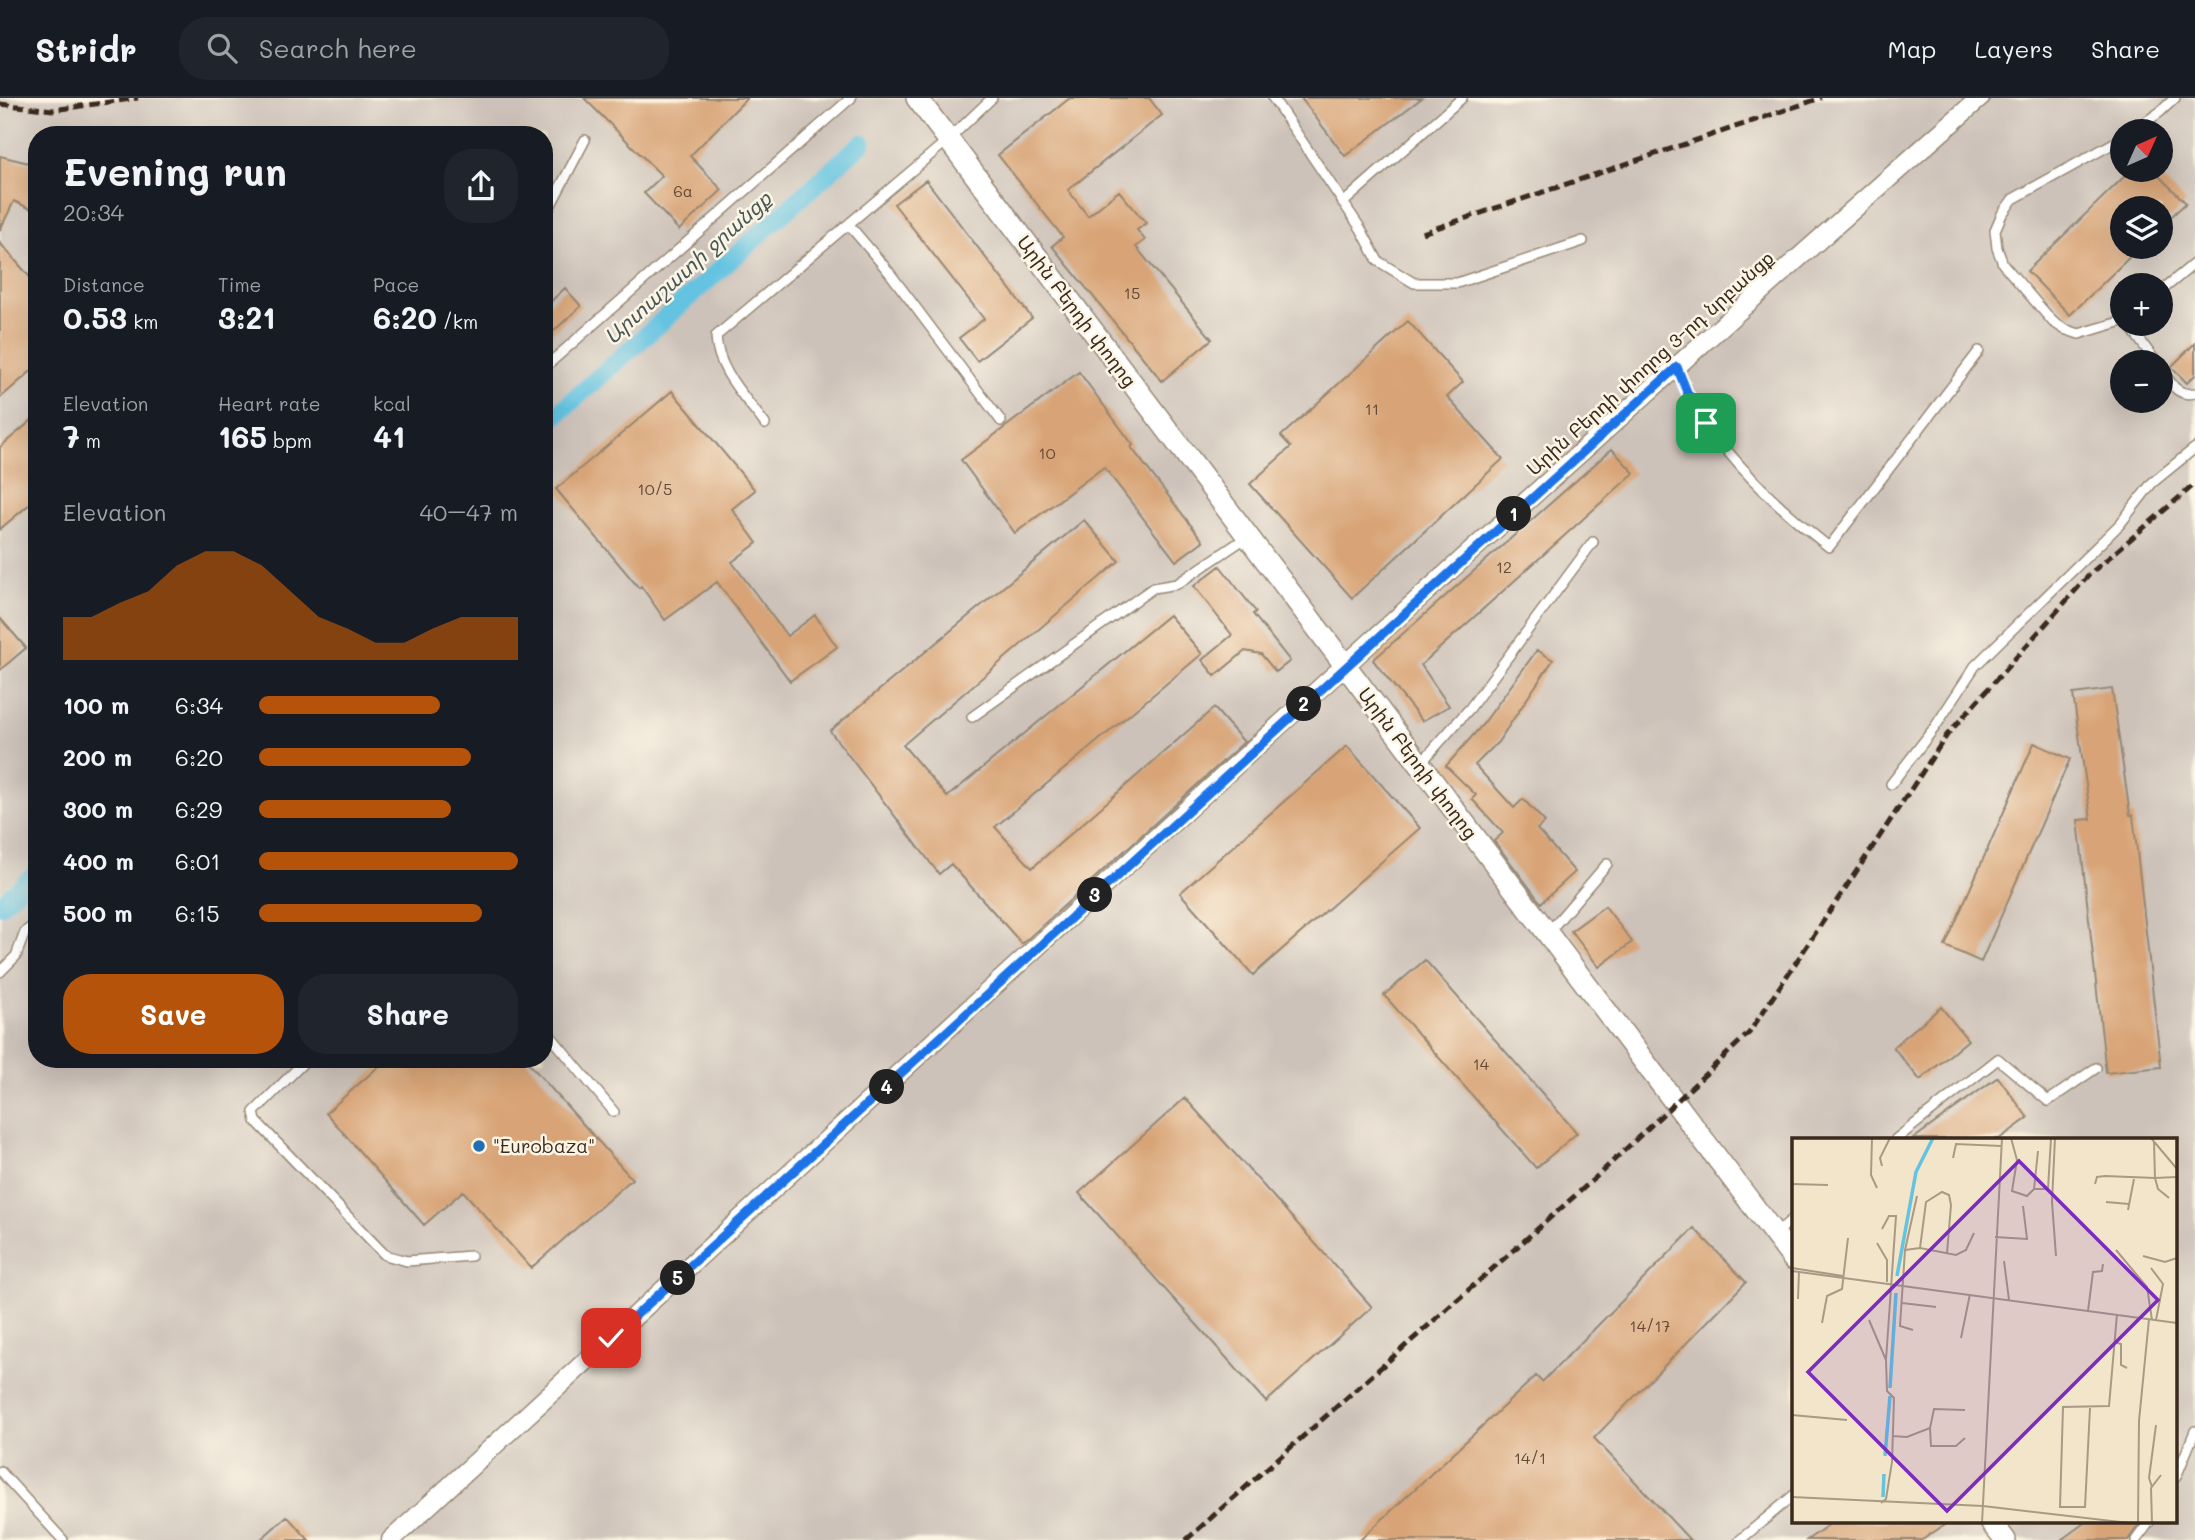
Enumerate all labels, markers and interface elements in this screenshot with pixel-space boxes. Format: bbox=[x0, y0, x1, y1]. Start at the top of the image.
search box bbox=[179, 17, 669, 80]
text: Stridr bbox=[35, 27, 137, 70]
icon: search bbox=[203, 29, 241, 67]
text: Search here bbox=[259, 31, 417, 65]
text: Map bbox=[1888, 33, 1936, 64]
text: Layers bbox=[1974, 33, 2053, 64]
text: Share bbox=[2091, 33, 2160, 64]
north arrow bbox=[2110, 119, 2174, 182]
map controls bbox=[2110, 119, 2173, 413]
text: Evening run bbox=[63, 146, 287, 196]
button: share bbox=[444, 149, 518, 223]
house number: 6a bbox=[673, 180, 693, 201]
water label: Արտաշատի ջրանցք bbox=[598, 184, 778, 350]
button: layers bbox=[2110, 196, 2173, 259]
text: 20:34 bbox=[63, 197, 124, 227]
street label: Արին Բերդի փողոց bbox=[1012, 230, 1143, 392]
street label: Արին Բերդի փողոց 3-րդ նրբանցք bbox=[1521, 245, 1779, 481]
text: Distance bbox=[63, 272, 145, 297]
text: Time bbox=[218, 272, 261, 297]
text: Pace bbox=[373, 272, 419, 297]
button: + bbox=[2110, 273, 2173, 336]
house number: 15 bbox=[1124, 282, 1140, 303]
text: 0.53 bbox=[63, 297, 127, 337]
text: 3:21 bbox=[218, 297, 276, 337]
text: 6:20 bbox=[373, 297, 437, 337]
text: km bbox=[127, 309, 158, 334]
text: /km bbox=[437, 309, 478, 334]
button: − bbox=[2110, 350, 2173, 413]
text: Elevation bbox=[63, 391, 148, 416]
text: Heart rate bbox=[218, 391, 321, 416]
text: kcal bbox=[373, 391, 411, 416]
pin bbox=[1676, 393, 1736, 453]
house number: 11 bbox=[1365, 398, 1379, 419]
icon: arrive bbox=[1687, 404, 1725, 442]
text: 7 bbox=[63, 416, 80, 456]
text: 165 bbox=[218, 416, 267, 456]
text: 41 bbox=[373, 416, 405, 456]
text: m bbox=[80, 428, 101, 453]
text: bpm bbox=[267, 428, 312, 453]
house number: 10 bbox=[1038, 442, 1056, 463]
house number: 10/5 bbox=[638, 478, 672, 499]
pin: 1 bbox=[1496, 496, 1532, 532]
text: Elevation bbox=[63, 497, 166, 527]
text: 40–47 m bbox=[419, 497, 518, 527]
text: 1 bbox=[1509, 501, 1518, 526]
house number: 12 bbox=[1496, 556, 1512, 577]
street label: Արին Բերդի փողոց bbox=[1353, 682, 1484, 844]
pin: 2 bbox=[1286, 686, 1322, 722]
text: 100 m bbox=[63, 690, 129, 720]
text: 6:34 bbox=[175, 690, 223, 720]
text: 2 bbox=[1298, 691, 1309, 716]
text: 200 m bbox=[63, 742, 132, 772]
text: 6:20 bbox=[175, 742, 223, 772]
text: 300 m bbox=[63, 794, 133, 824]
text: 6:29 bbox=[175, 794, 222, 824]
text: 400 m bbox=[63, 846, 134, 876]
text: 6:01 bbox=[175, 846, 221, 876]
pin: 3 bbox=[1078, 878, 1112, 912]
text: 3 bbox=[1089, 882, 1100, 907]
text: 500 m bbox=[63, 898, 133, 928]
text: 6:15 bbox=[175, 898, 220, 928]
button: Save bbox=[63, 974, 284, 1054]
button: Share bbox=[298, 974, 518, 1054]
house number: 14 bbox=[1473, 1053, 1490, 1074]
pin: 4 bbox=[870, 1070, 904, 1104]
text: 4 bbox=[880, 1074, 893, 1099]
place label: "Eurobaza" bbox=[493, 1133, 595, 1158]
marker: "Eurobaza" bbox=[471, 1138, 487, 1154]
inset map bbox=[1792, 1138, 2178, 1522]
pin: 5 bbox=[660, 1260, 696, 1296]
text: 5 bbox=[672, 1265, 683, 1290]
pin bbox=[581, 1308, 641, 1368]
house number: 14/17 bbox=[1630, 1315, 1671, 1336]
icon: check bbox=[592, 1319, 630, 1357]
house number: 14/1 bbox=[1514, 1447, 1546, 1468]

